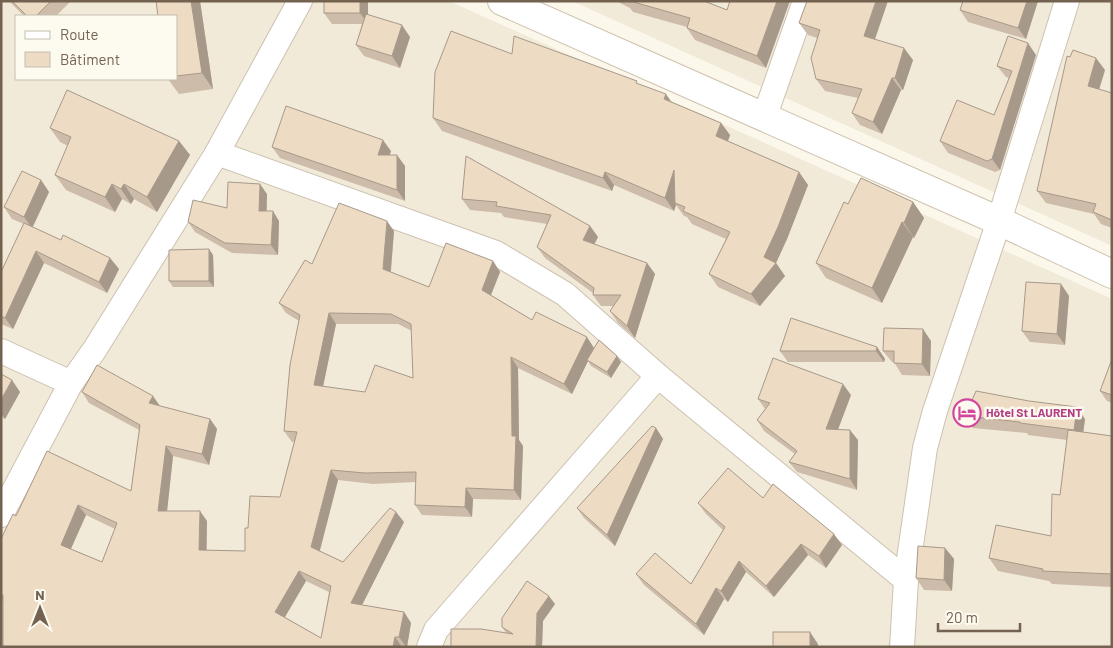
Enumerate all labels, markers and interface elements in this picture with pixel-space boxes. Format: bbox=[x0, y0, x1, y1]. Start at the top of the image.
legend bbox=[15, 15, 178, 80]
text: Route bbox=[60, 25, 99, 43]
text: Bâtiment bbox=[60, 50, 120, 68]
hotel icon: Hôtel St LAURENT bbox=[952, 398, 982, 428]
place label: Hôtel St LAURENT bbox=[986, 405, 1082, 419]
north arrow bbox=[15, 583, 65, 633]
text: N bbox=[35, 586, 45, 603]
scale bar bbox=[938, 600, 1020, 632]
text: 20 m bbox=[946, 608, 978, 626]

